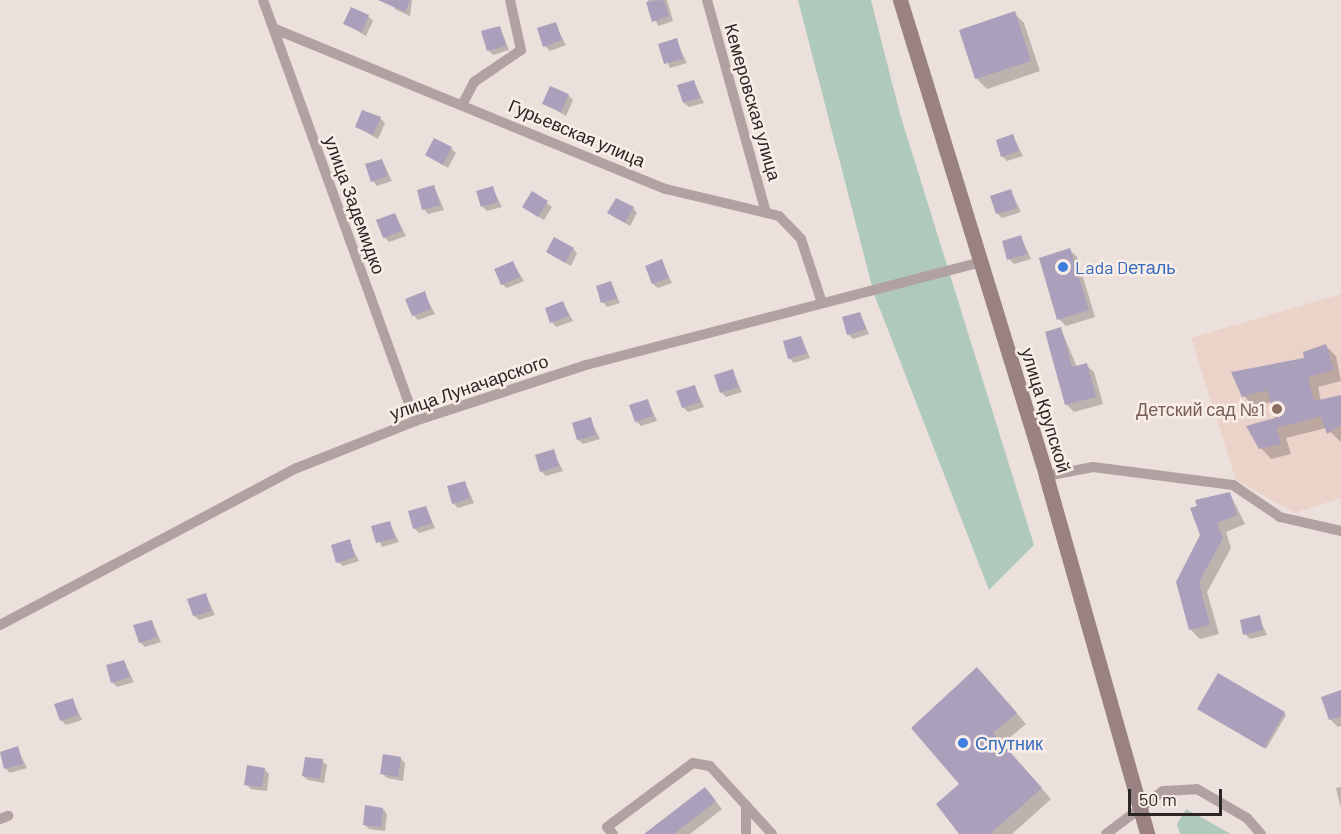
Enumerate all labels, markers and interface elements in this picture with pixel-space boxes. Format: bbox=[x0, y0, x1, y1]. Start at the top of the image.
street label: Кемеровская улица bbox=[720, 21, 786, 183]
street label: Гурьевская улица bbox=[505, 94, 649, 172]
street label: улица Задемидко bbox=[320, 133, 390, 277]
place label: Lada Dеталь bbox=[1075, 256, 1176, 278]
marker: Lada Dеталь bbox=[1056, 260, 1070, 274]
street label: улица Крупской bbox=[1017, 345, 1075, 475]
street label: улица Луначарского bbox=[387, 350, 551, 424]
place label: Детский сад №1 bbox=[1136, 398, 1265, 420]
marker: Детский сад №1 bbox=[1270, 402, 1284, 416]
place label: Спутник bbox=[975, 732, 1043, 754]
marker: Спутник bbox=[956, 736, 970, 750]
scale bar bbox=[1131, 777, 1226, 815]
text: 50 m bbox=[1139, 788, 1177, 810]

